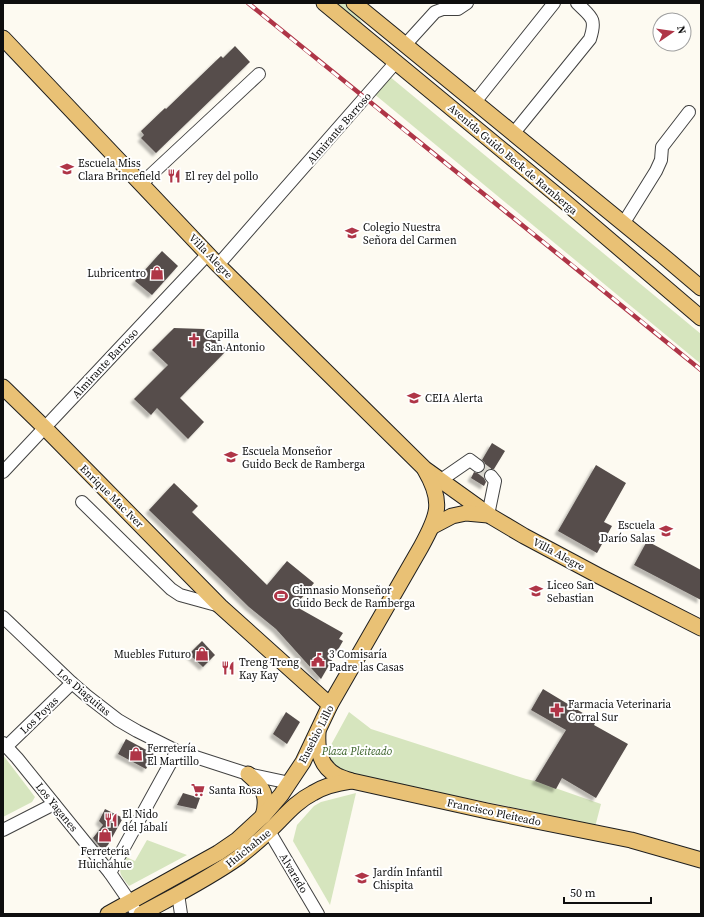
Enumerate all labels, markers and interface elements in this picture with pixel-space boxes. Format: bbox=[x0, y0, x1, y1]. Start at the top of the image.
north arrow bbox=[652, 12, 692, 52]
text: N bbox=[673, 24, 689, 35]
street label: Almirante Barroso bbox=[304, 89, 375, 167]
street label: Avenida Guido Beck de Ramberga bbox=[445, 101, 581, 218]
place label: Escuela Miss Clara Brincefield bbox=[78, 156, 161, 184]
school or university icon: Escuela Miss Clara Brincefield bbox=[59, 161, 75, 177]
restaurant icon: El rey del pollo bbox=[166, 168, 182, 184]
place label: El rey del pollo bbox=[185, 169, 258, 184]
place label: Colegio Nuestra Señora del Carmen bbox=[363, 220, 457, 248]
school or university icon: Colegio Nuestra Señora del Carmen bbox=[344, 225, 360, 241]
street label: Villa Alegre bbox=[185, 231, 236, 282]
shop icon: Lubricentro bbox=[149, 265, 165, 281]
place label: Lubricentro bbox=[87, 266, 146, 281]
street label: Almirante Barroso bbox=[69, 325, 142, 402]
place label: Capilla San Antonio bbox=[205, 327, 265, 355]
church icon: Capilla San Antonio bbox=[186, 332, 202, 348]
school or university icon: CEIA Alerta bbox=[406, 390, 422, 406]
place label: CEIA Alerta bbox=[425, 391, 483, 406]
place label: Escuela Monseñor Guido Beck de Ramberga bbox=[242, 444, 365, 472]
school or university icon: Escuela Monseñor Guido Beck de Ramberga bbox=[223, 449, 239, 465]
street label: Enrique Mac Iver bbox=[77, 461, 147, 532]
place label: Escuela Darío Salas bbox=[600, 518, 655, 546]
school or university icon: Escuela Darío Salas bbox=[658, 523, 674, 539]
street label: Villa Alegre bbox=[530, 534, 588, 575]
place label: Liceo San Sebastian bbox=[547, 578, 595, 606]
place label: Gimnasio Monseñor Guido Beck de Ramberga bbox=[292, 583, 415, 611]
school or university icon: Liceo San Sebastian bbox=[528, 583, 544, 599]
sports icon: Gimnasio Monseñor Guido Beck de Ramberga bbox=[273, 588, 289, 604]
shop icon: Muebles Futuro bbox=[194, 646, 210, 662]
place label: Muebles Futuro bbox=[114, 647, 191, 662]
place label: 3 Comisaría Padre las Casas bbox=[329, 647, 404, 675]
public building icon: 3 Comisaría Padre las Casas bbox=[310, 652, 326, 668]
place label: Treng Treng Kay Kay bbox=[239, 655, 299, 683]
restaurant icon: Treng Treng Kay Kay bbox=[220, 660, 236, 676]
street label: Los Diaguitas bbox=[54, 665, 114, 719]
street label: Los Poyas bbox=[17, 693, 62, 737]
place label: Farmacia Veterinaria Corral Sur bbox=[568, 697, 672, 725]
street label: Eusebio Lillo bbox=[295, 702, 338, 766]
pharmacy icon: Farmacia Veterinaria Corral Sur bbox=[549, 702, 565, 718]
place label: Ferretería El Martillo bbox=[147, 741, 199, 769]
park label: Plaza Pleiteado bbox=[321, 744, 393, 759]
shop icon: Ferretería El Martillo bbox=[128, 746, 144, 762]
street label: Los Yaganes bbox=[32, 780, 81, 835]
supermarket icon: Santa Rosa bbox=[190, 782, 206, 798]
place label: Santa Rosa bbox=[209, 783, 262, 798]
street label: Francisco Pleiteado bbox=[445, 795, 542, 830]
place label: El Nido del Jabalí bbox=[122, 807, 168, 835]
restaurant icon: El Nido del Jabalí bbox=[103, 812, 119, 828]
street label: Huichahue bbox=[223, 825, 274, 871]
shop icon: Ferretería Huichahue bbox=[97, 827, 113, 843]
place label: Ferretería Huichahue bbox=[78, 844, 132, 872]
street label: Alvarado bbox=[276, 851, 311, 896]
place label: Jardín Infantil Chispita bbox=[372, 865, 443, 893]
school or university icon: Jardín Infantil Chispita bbox=[354, 870, 370, 886]
scale bar bbox=[564, 879, 651, 905]
text: 50 m bbox=[570, 885, 596, 901]

